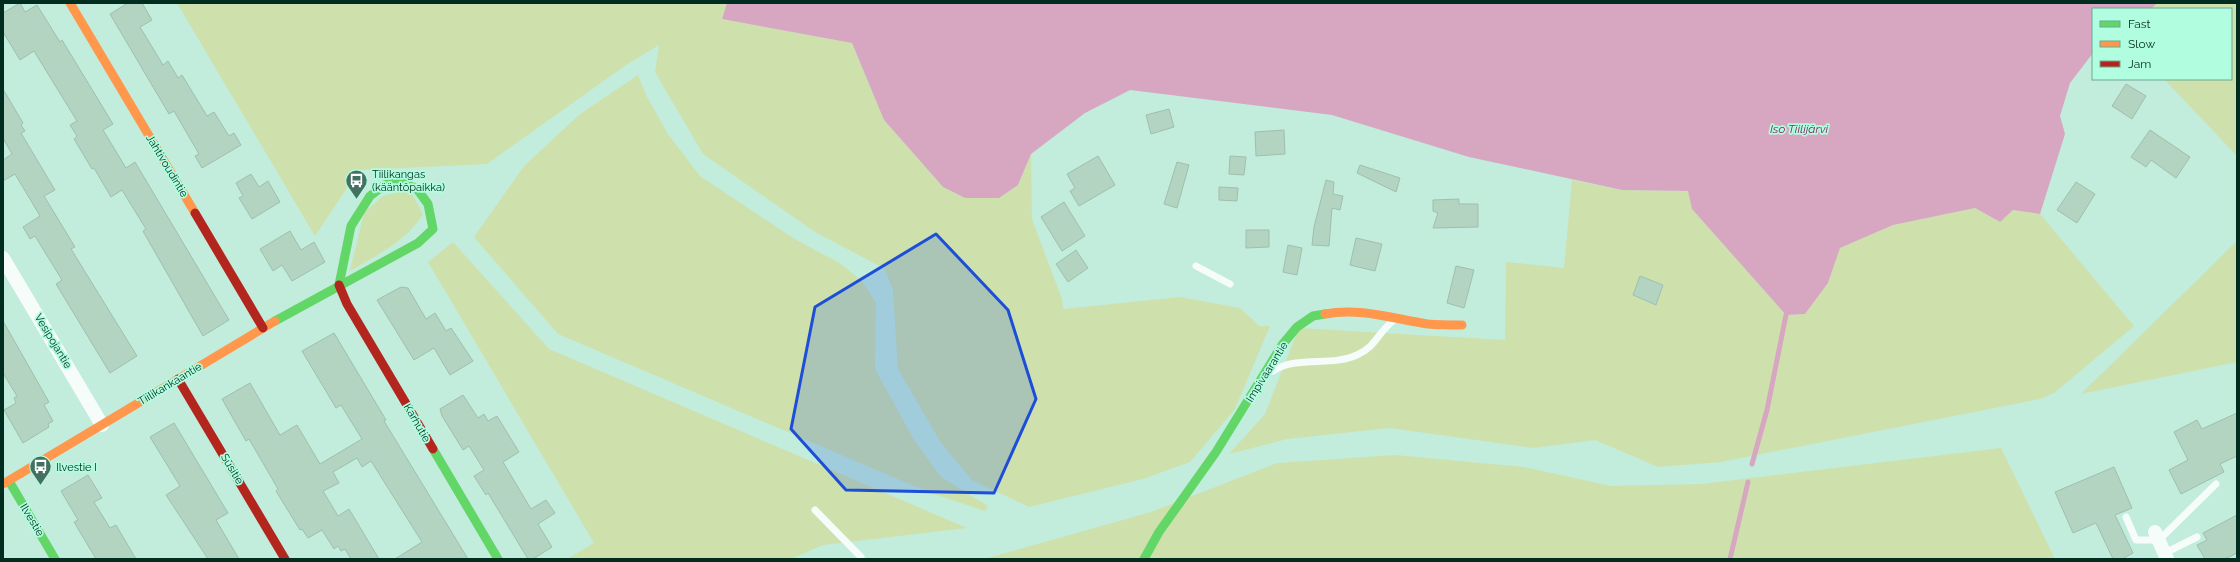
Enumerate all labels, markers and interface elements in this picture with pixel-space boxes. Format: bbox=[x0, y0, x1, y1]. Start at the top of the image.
legend bbox=[2092, 8, 2232, 80]
text: Fast bbox=[2128, 17, 2151, 31]
text: Slow bbox=[2128, 37, 2155, 51]
text: Jam bbox=[2128, 57, 2151, 71]
water label: Iso Tiilijärvi bbox=[1770, 122, 1829, 136]
street label: Jahtivoudintie bbox=[143, 132, 191, 200]
bus stop icon: Tiilikangas (kääntöpaikka) bbox=[344, 167, 370, 200]
place label: Tiilikangas (kääntöpaikka) bbox=[372, 168, 445, 194]
street label: Vesipojantie bbox=[32, 311, 75, 371]
street label: Impivaarantie bbox=[1243, 339, 1291, 404]
street label: Tiilikankaantie bbox=[136, 360, 205, 408]
street label: Karhutie bbox=[401, 401, 434, 445]
street label: Susitie bbox=[218, 451, 246, 487]
bus stop icon: Ilvestie I bbox=[28, 454, 54, 487]
place label: Ilvestie I bbox=[56, 461, 97, 474]
street label: Ilvestie bbox=[17, 501, 47, 539]

